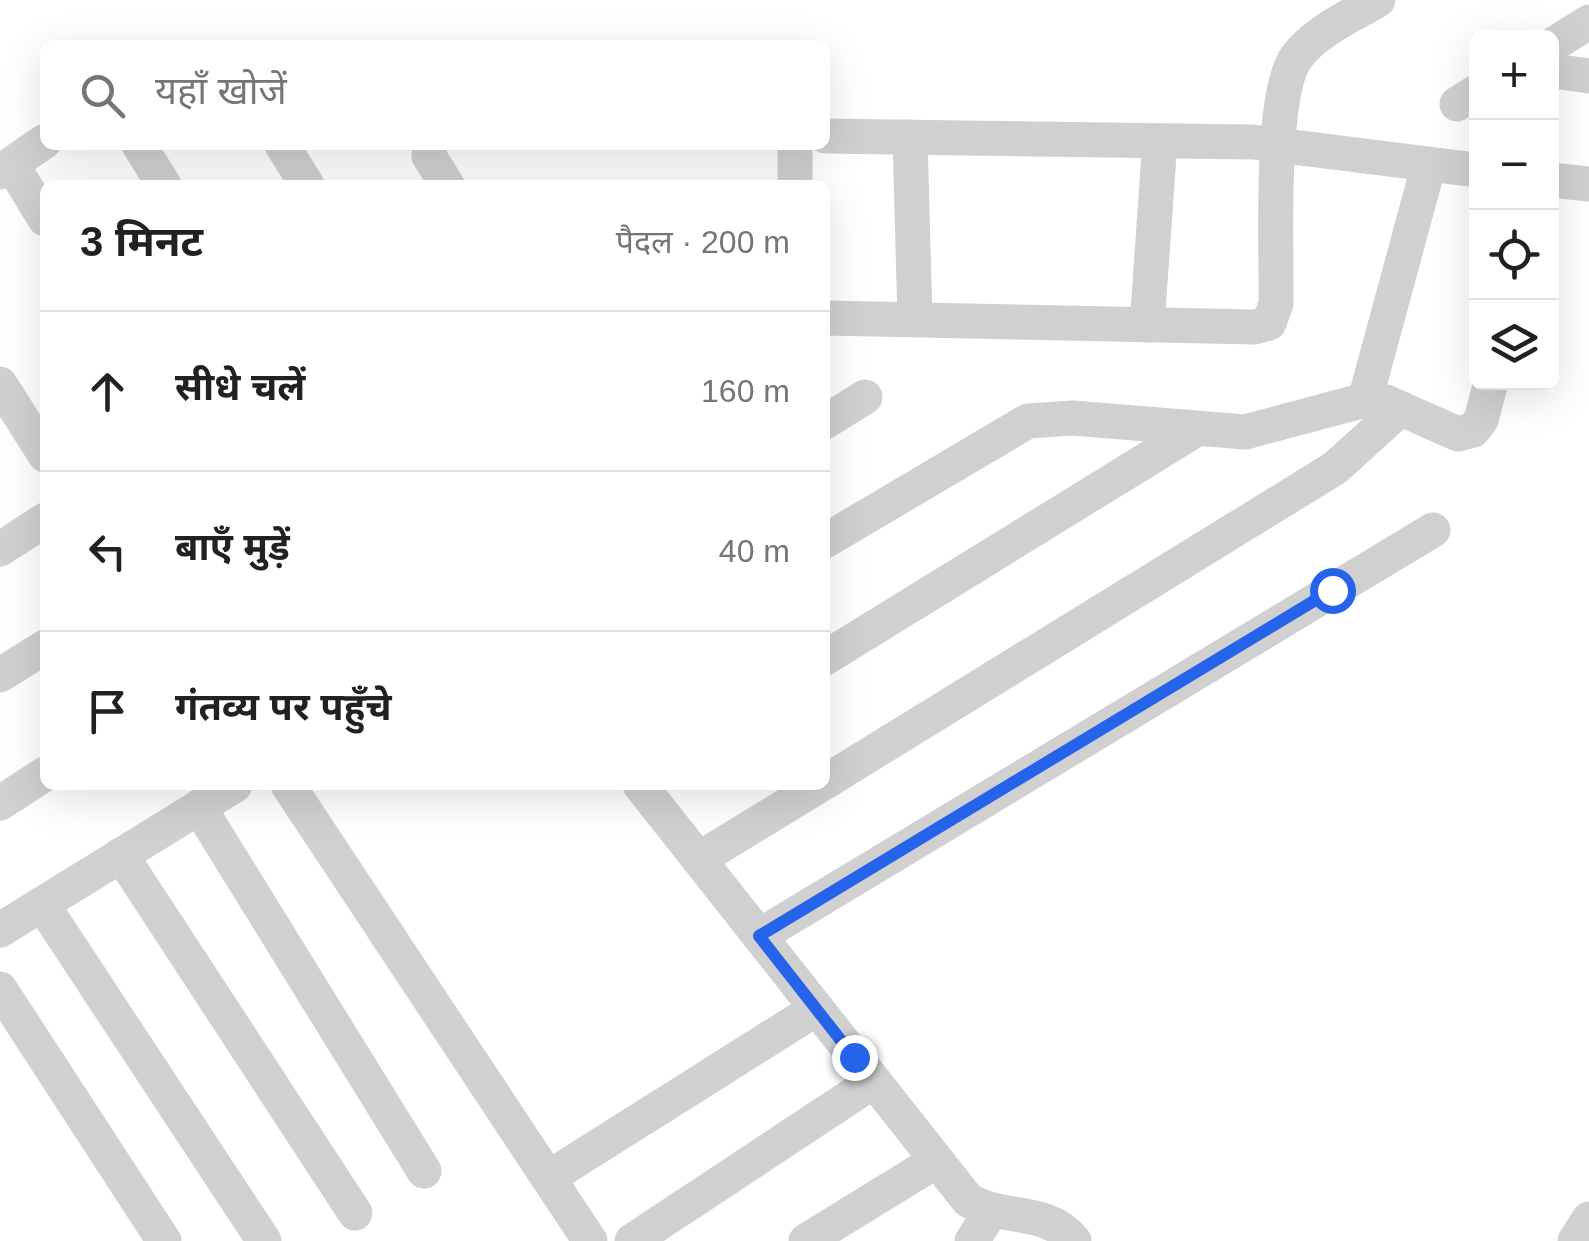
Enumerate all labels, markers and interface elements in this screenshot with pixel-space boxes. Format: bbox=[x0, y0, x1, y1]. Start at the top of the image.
map controls bbox=[1469, 30, 1559, 390]
button: + bbox=[1469, 30, 1559, 120]
search box bbox=[40, 40, 830, 150]
icon: search bbox=[75, 68, 130, 123]
text: यहाँ खोजें bbox=[155, 70, 287, 112]
button: − bbox=[1469, 120, 1559, 210]
button: locate bbox=[1469, 210, 1559, 300]
text: 3 मिनट bbox=[80, 218, 203, 265]
text: पैदल · 200 m bbox=[616, 224, 790, 260]
button: layers bbox=[1469, 300, 1559, 390]
icon: ahead bbox=[80, 364, 135, 419]
text: सीधे चलें bbox=[175, 366, 305, 408]
text: 160 m bbox=[701, 373, 790, 409]
icon: left bbox=[80, 524, 135, 579]
text: बाएँ मुड़ें bbox=[175, 526, 290, 568]
text: 40 m bbox=[719, 533, 790, 569]
route start bbox=[1310, 568, 1356, 614]
icon: arrive bbox=[80, 684, 135, 739]
text: गंतव्य पर पहुँचे bbox=[175, 686, 391, 728]
route end bbox=[832, 1035, 878, 1081]

